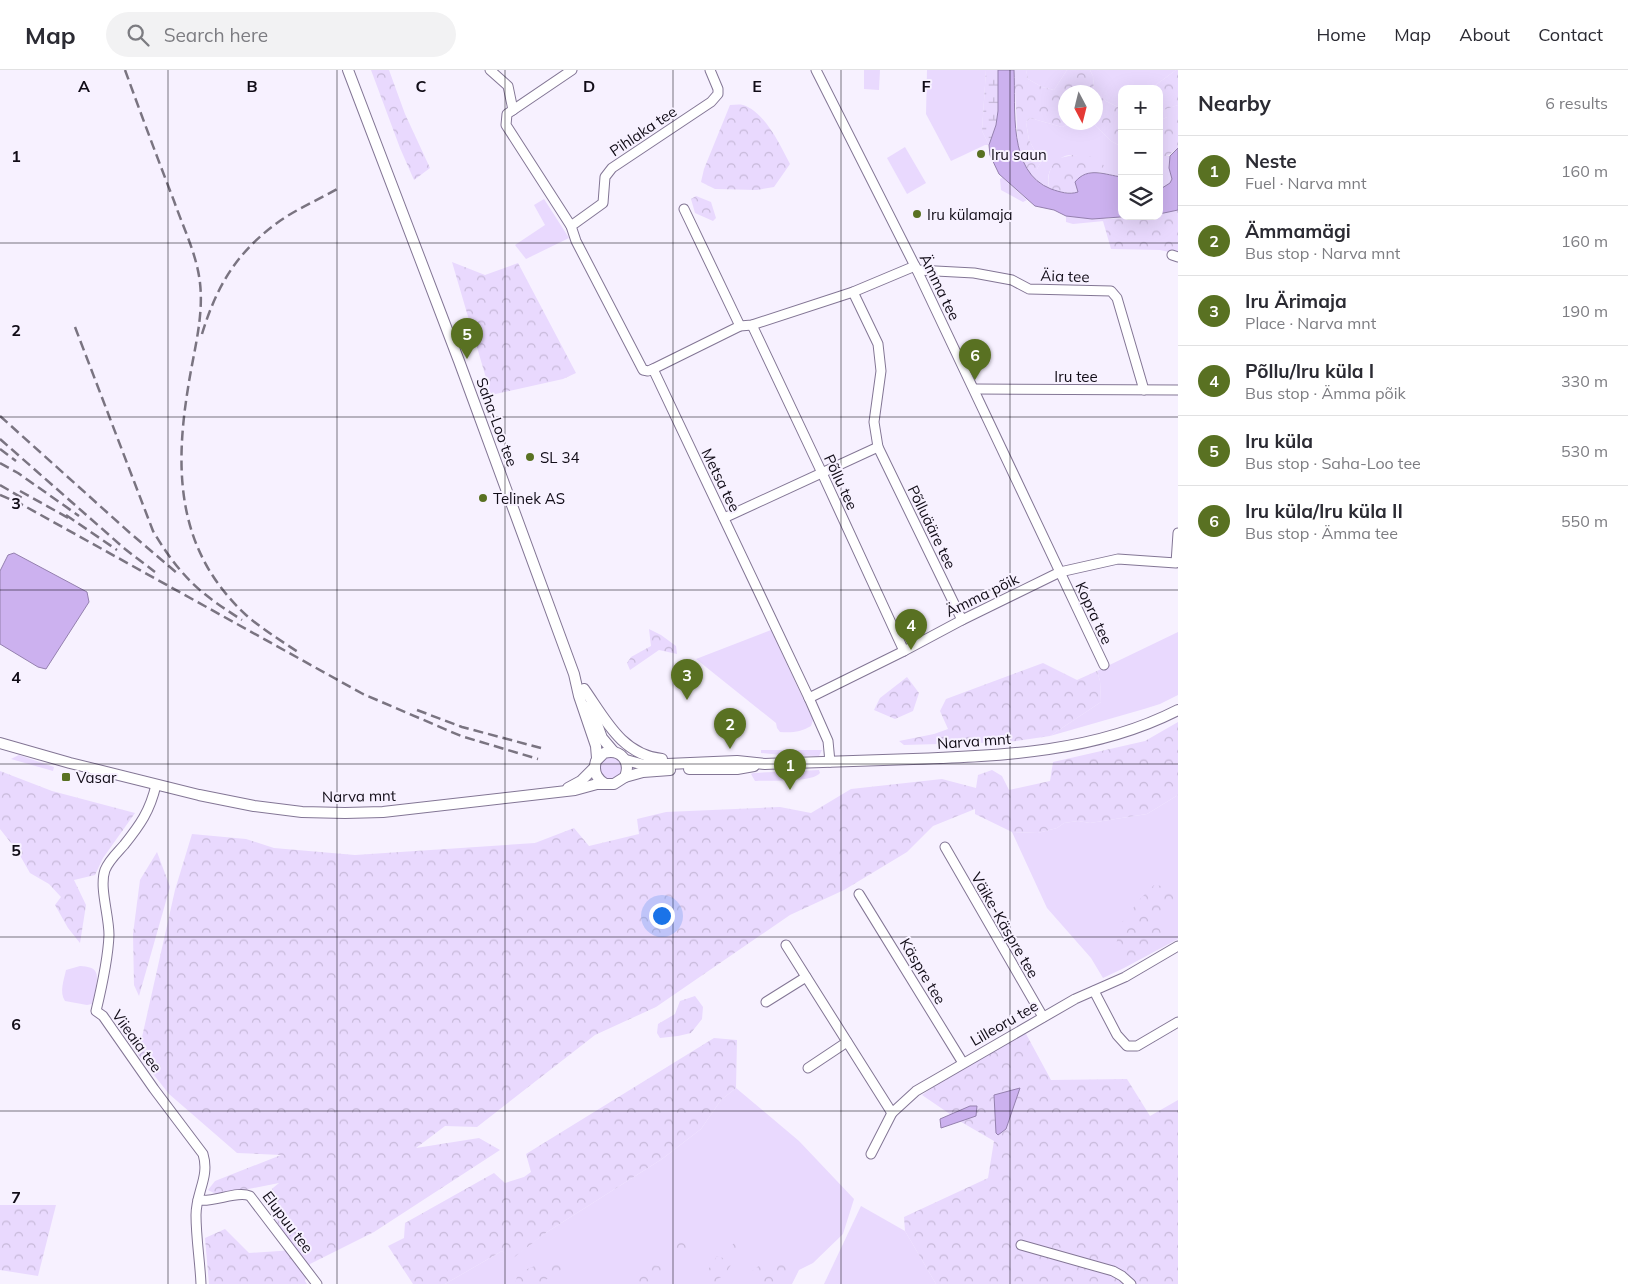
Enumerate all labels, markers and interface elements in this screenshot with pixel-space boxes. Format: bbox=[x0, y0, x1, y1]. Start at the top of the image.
search box bbox=[106, 12, 456, 57]
text: Map bbox=[25, 20, 76, 50]
icon: search bbox=[124, 21, 152, 49]
text: Search here bbox=[164, 23, 268, 47]
text: Home bbox=[1316, 23, 1366, 46]
text: Map bbox=[1394, 23, 1431, 46]
text: About bbox=[1459, 23, 1510, 46]
text: Contact bbox=[1538, 23, 1603, 46]
text: A bbox=[78, 76, 90, 96]
text: B bbox=[246, 76, 258, 96]
text: C bbox=[416, 76, 427, 96]
text: D bbox=[583, 76, 595, 96]
text: E bbox=[752, 76, 762, 96]
text: F bbox=[921, 76, 931, 96]
north arrow bbox=[1058, 85, 1103, 130]
map controls bbox=[1118, 85, 1163, 220]
button: + bbox=[1118, 85, 1163, 130]
text: Nearby bbox=[1198, 90, 1271, 116]
text: 6 results bbox=[1545, 93, 1608, 113]
street label: Pihlaka tee bbox=[606, 102, 680, 160]
button: − bbox=[1118, 130, 1163, 175]
place label: Iru saun bbox=[991, 145, 1047, 164]
text: 1 bbox=[11, 146, 21, 166]
marker: Iru saun bbox=[975, 148, 987, 160]
text: Neste bbox=[1245, 149, 1297, 173]
text: 1 bbox=[1209, 161, 1219, 181]
text: 160 m bbox=[1561, 161, 1608, 181]
text: Fuel · Narva mnt bbox=[1245, 173, 1367, 193]
button: layers bbox=[1118, 175, 1163, 220]
place label: Iru külamaja bbox=[927, 205, 1013, 224]
marker: Iru külamaja bbox=[911, 208, 923, 220]
text: Ämmamägi bbox=[1245, 219, 1351, 243]
text: 2 bbox=[1209, 231, 1219, 251]
text: 160 m bbox=[1561, 231, 1608, 251]
text: Bus stop · Narva mnt bbox=[1245, 243, 1400, 263]
street label: Ämma tee bbox=[916, 251, 964, 323]
street label: Äia tee bbox=[1040, 266, 1090, 286]
text: Iru Ärimaja bbox=[1245, 289, 1347, 313]
text: 3 bbox=[1209, 301, 1219, 321]
text: 190 m bbox=[1561, 301, 1608, 321]
text: Place · Narva mnt bbox=[1245, 313, 1376, 333]
pin: 5 bbox=[451, 318, 483, 359]
text: 2 bbox=[11, 320, 21, 340]
pin: 6 bbox=[959, 339, 991, 380]
text: Põllu/Iru küla I bbox=[1245, 359, 1374, 383]
street label: Iru tee bbox=[1054, 367, 1098, 386]
text: 4 bbox=[1209, 371, 1219, 391]
text: 330 m bbox=[1561, 371, 1608, 391]
street label: Saha-Loo tee bbox=[472, 375, 522, 469]
text: Bus stop · Ämma põik bbox=[1245, 383, 1406, 403]
text: Iru küla bbox=[1245, 429, 1313, 453]
text: 5 bbox=[1209, 441, 1219, 461]
text: 530 m bbox=[1561, 441, 1608, 461]
street label: Metsa tee bbox=[698, 445, 744, 515]
place label: SL 34 bbox=[540, 448, 579, 467]
marker: SL 34 bbox=[524, 451, 536, 463]
street label: Põllu tee bbox=[820, 451, 862, 513]
text: Bus stop · Saha-Loo tee bbox=[1245, 453, 1421, 473]
street label: Põlluääre tee bbox=[904, 482, 960, 572]
place label: Telinek AS bbox=[493, 489, 565, 508]
marker: Telinek AS bbox=[477, 492, 489, 504]
text: 3 bbox=[11, 493, 21, 513]
text: Iru küla/Iru küla II bbox=[1245, 499, 1403, 523]
text: 6 bbox=[1209, 511, 1219, 531]
text: 550 m bbox=[1561, 511, 1608, 531]
text: Bus stop · Ämma tee bbox=[1245, 523, 1398, 543]
street label: Ämma põik bbox=[942, 569, 1022, 621]
street label: Kopra tee bbox=[1071, 579, 1117, 647]
pin: 4 bbox=[895, 609, 927, 650]
pin: 3 bbox=[671, 659, 703, 700]
text: 4 bbox=[11, 667, 21, 687]
pin: 2 bbox=[714, 708, 746, 749]
street label: Narva mnt bbox=[936, 729, 1012, 753]
pin: 1 bbox=[774, 749, 806, 790]
place label: Vasar bbox=[76, 768, 117, 787]
marker: Vasar bbox=[60, 771, 72, 783]
street label: Narva mnt bbox=[322, 786, 396, 806]
text: 5 bbox=[11, 840, 21, 860]
street label: Väike-Käspre tee bbox=[967, 869, 1043, 981]
your location bbox=[649, 903, 675, 929]
street label: Käspre tee bbox=[896, 934, 950, 1008]
street label: Lilleoru tee bbox=[967, 996, 1041, 1050]
street label: Viieaia tee bbox=[108, 1006, 166, 1076]
text: 6 bbox=[11, 1014, 21, 1034]
text: 7 bbox=[11, 1187, 21, 1207]
street label: Elupuu tee bbox=[259, 1187, 317, 1257]

